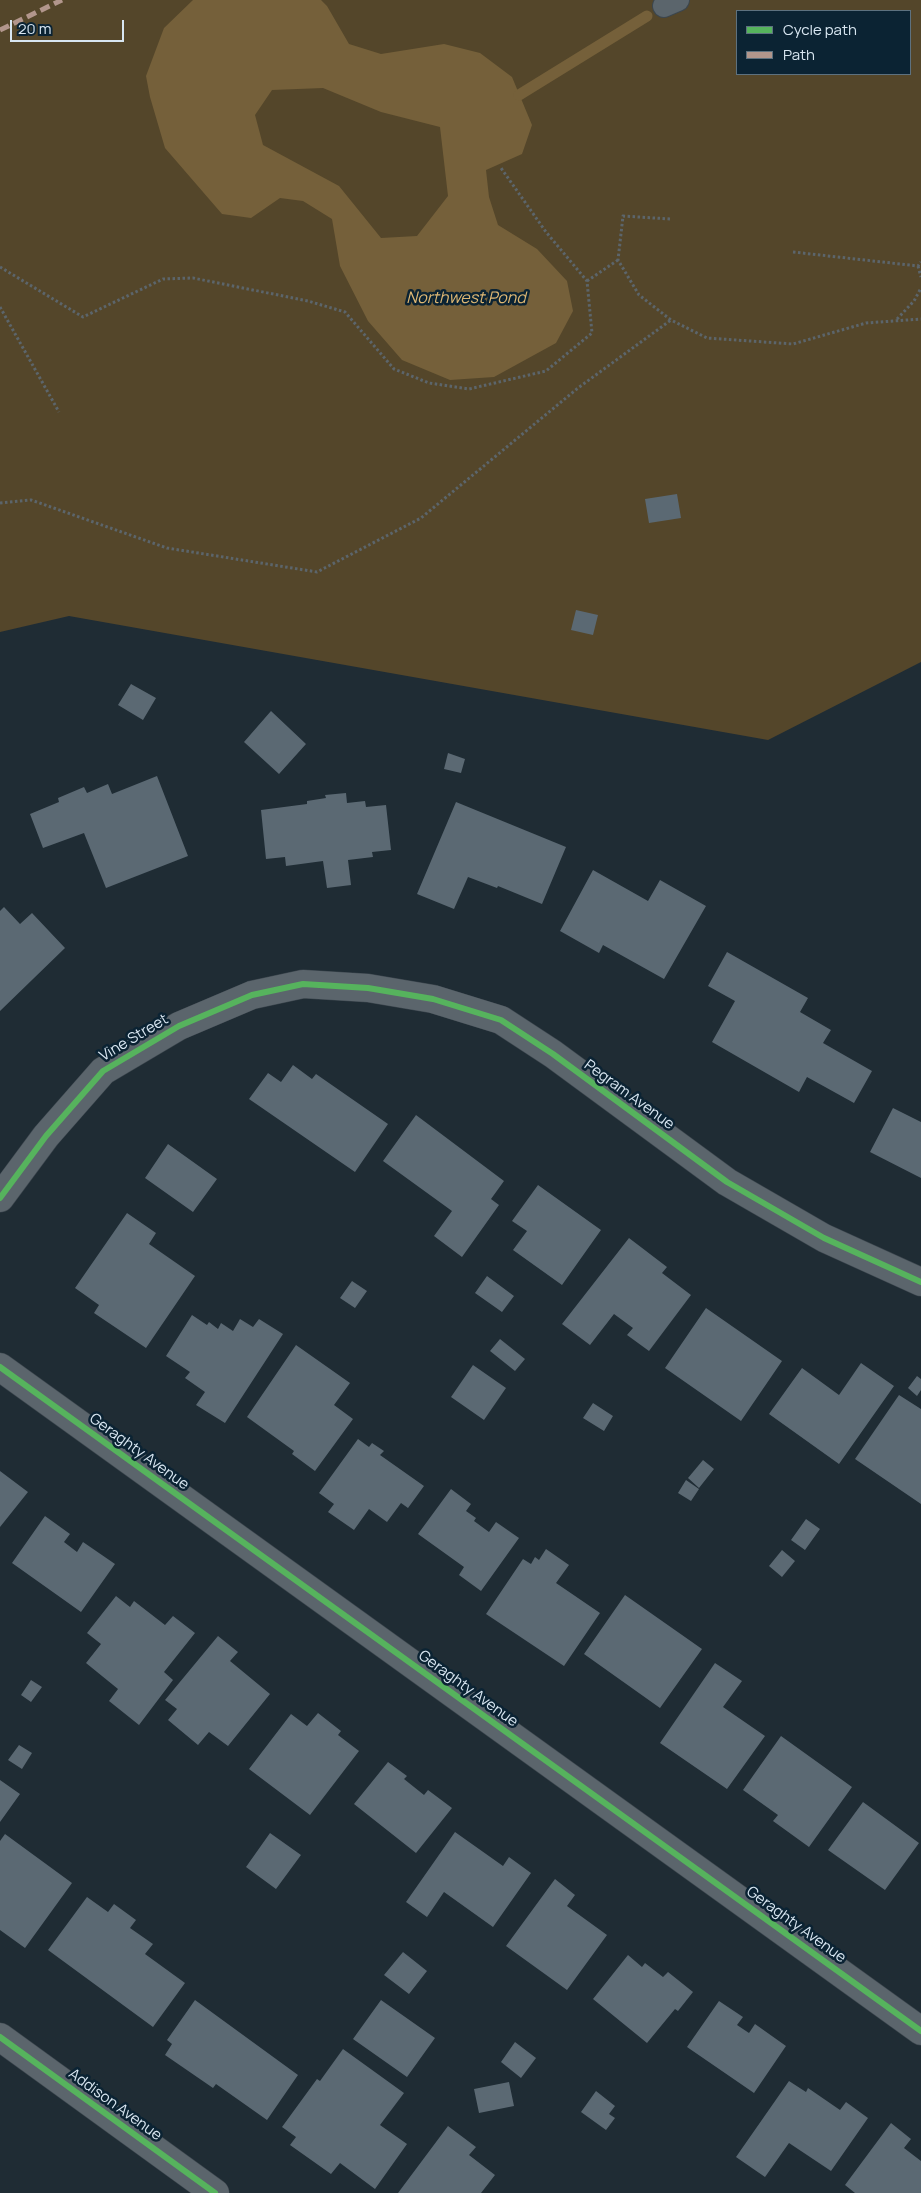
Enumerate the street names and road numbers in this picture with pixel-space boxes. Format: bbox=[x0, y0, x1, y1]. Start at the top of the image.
street label: Vine Street bbox=[96, 1010, 172, 1066]
street label: Pegram Avenue bbox=[580, 1056, 678, 1134]
street label: Geraghty Avenue bbox=[86, 1410, 192, 1494]
street label: Geraghty Avenue bbox=[415, 1647, 521, 1731]
street label: Geraghty Avenue bbox=[743, 1883, 849, 1967]
street label: Addison Avenue bbox=[65, 2065, 165, 2145]

